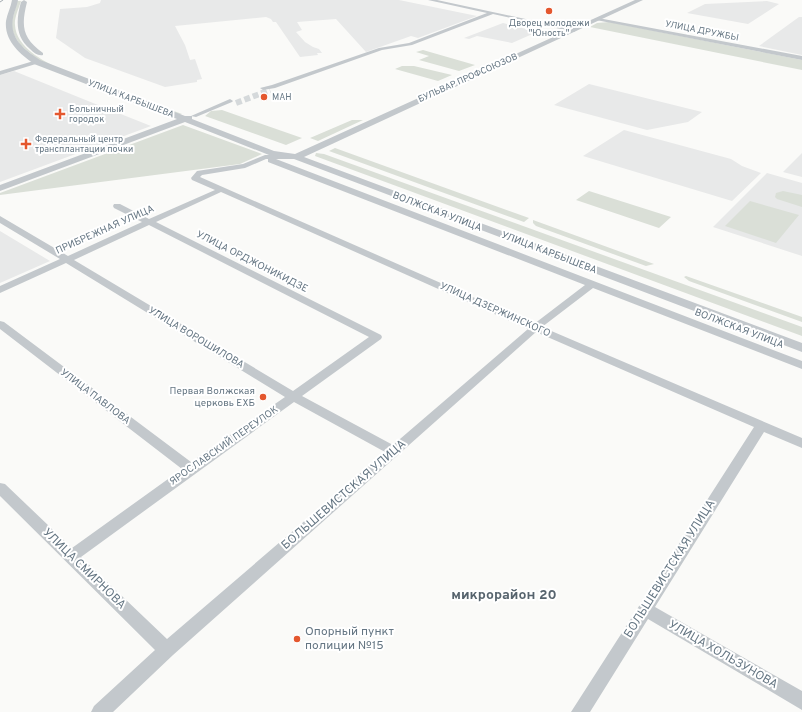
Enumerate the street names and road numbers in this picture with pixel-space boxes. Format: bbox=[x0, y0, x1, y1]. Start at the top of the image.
street label: УЛИЦА ДРУЖБЫ bbox=[664, 18, 740, 44]
street label: БУЛЬВАР ПРОФСОЮЗОВ bbox=[417, 51, 520, 105]
street label: УЛИЦА КАРБЫШЕВА bbox=[86, 78, 176, 120]
street label: ВОЛЖСКАЯ УЛИЦА bbox=[391, 189, 484, 235]
street label: ПРИБРЕЖНАЯ УЛИЦА bbox=[54, 202, 156, 258]
street label: УЛИЦА ОРДЖОНИКИДЗЕ bbox=[194, 228, 310, 296]
street label: УЛИЦА КАРБЫШЕВА bbox=[499, 229, 599, 277]
street label: УЛИЦА ДЗЕРЖИНСКОГО bbox=[438, 280, 552, 340]
street label: УЛИЦА ВОРОШИЛОВА bbox=[146, 304, 246, 372]
street label: ВОЛЖСКАЯ УЛИЦА bbox=[693, 306, 786, 352]
street label: УЛИЦА ПАВЛОВА bbox=[57, 366, 133, 428]
street label: ЯРОСЛАВСКИЙ ПЕРЕУЛОК bbox=[167, 403, 281, 489]
street label: БОЛЬШЕВИСТСКАЯ УЛИЦА bbox=[278, 436, 410, 554]
street label: БОЛЬШЕВИСТСКАЯ УЛИЦА bbox=[621, 497, 719, 641]
street label: УЛИЦА СМИРНОВА bbox=[39, 525, 129, 613]
street label: УЛИЦА ХОЛЬЗУНОВА bbox=[665, 617, 781, 693]

